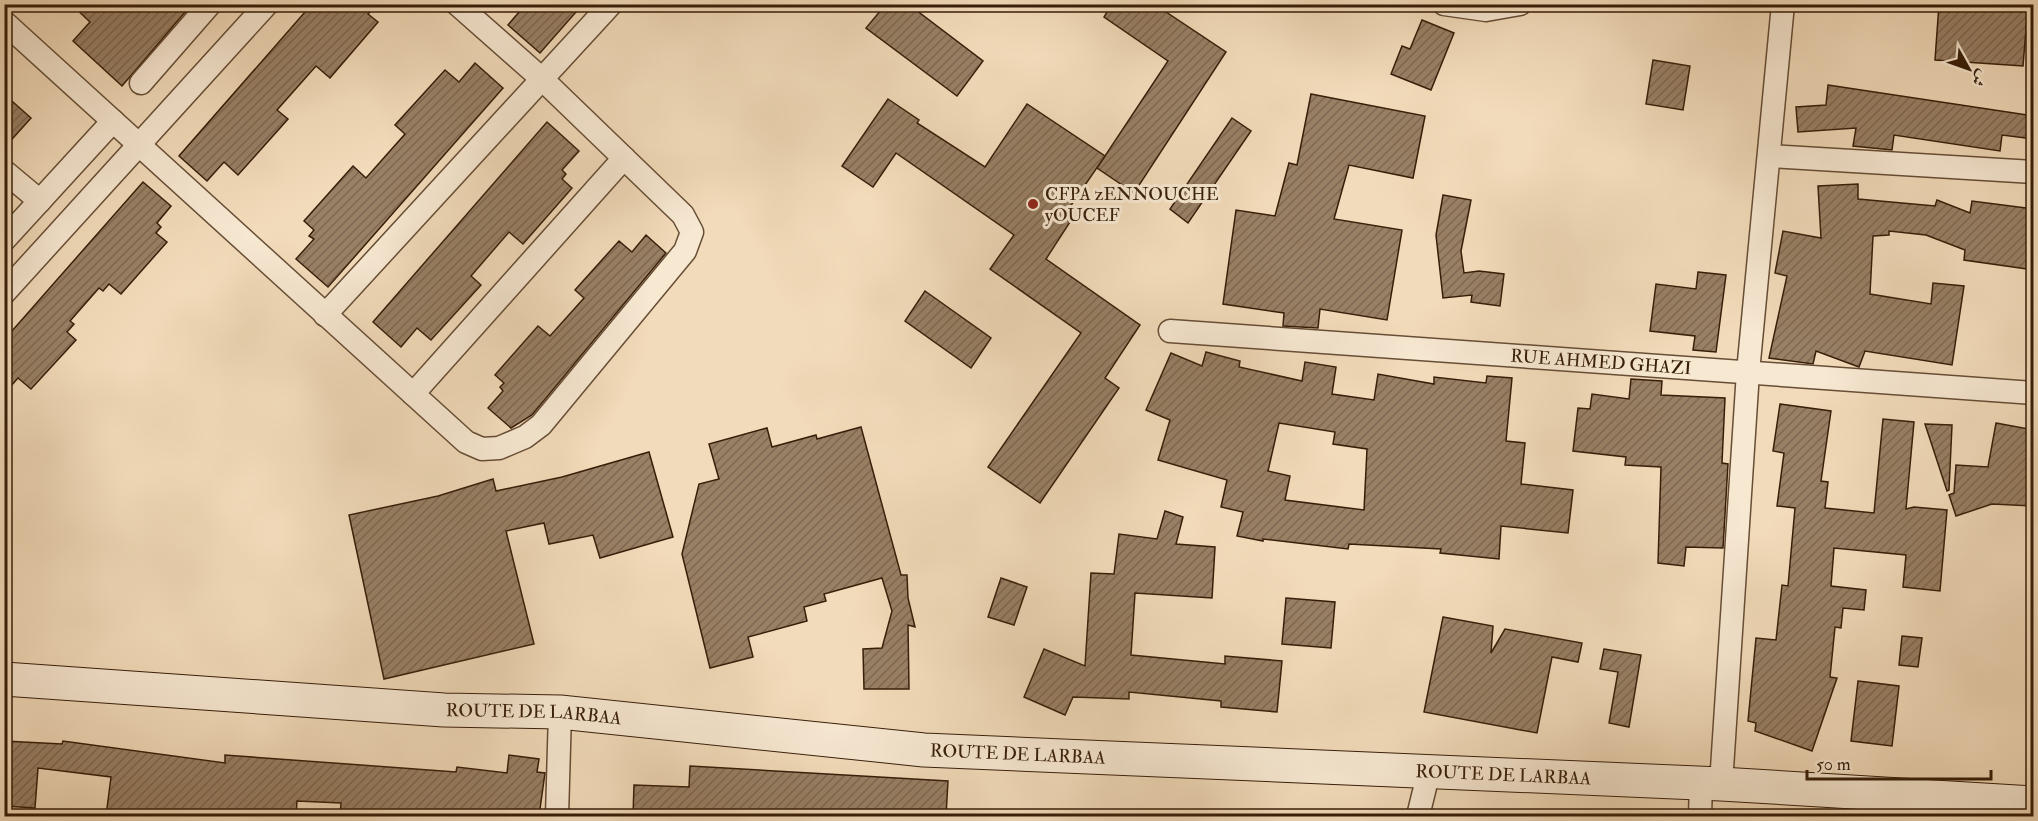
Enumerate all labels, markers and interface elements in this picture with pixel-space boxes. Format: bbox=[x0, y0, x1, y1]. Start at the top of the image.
north arrow bbox=[1939, 39, 1999, 99]
text: ش bbox=[1967, 65, 1992, 91]
place label: CFPA zENNOUCHE yOUCEF bbox=[1045, 183, 1219, 227]
marker: CFPA zENNOUCHE yOUCEF bbox=[1026, 197, 1040, 211]
street label: RUE AHMED GHAZI bbox=[1510, 344, 1692, 380]
street label: ROUTE DE LARBAA bbox=[446, 699, 623, 730]
street label: ROUTE DE LARBAA bbox=[929, 739, 1107, 770]
scale bar bbox=[1807, 743, 1992, 781]
text: 50 m bbox=[1816, 753, 1851, 776]
street label: ROUTE DE LARBAA bbox=[1415, 760, 1592, 790]

